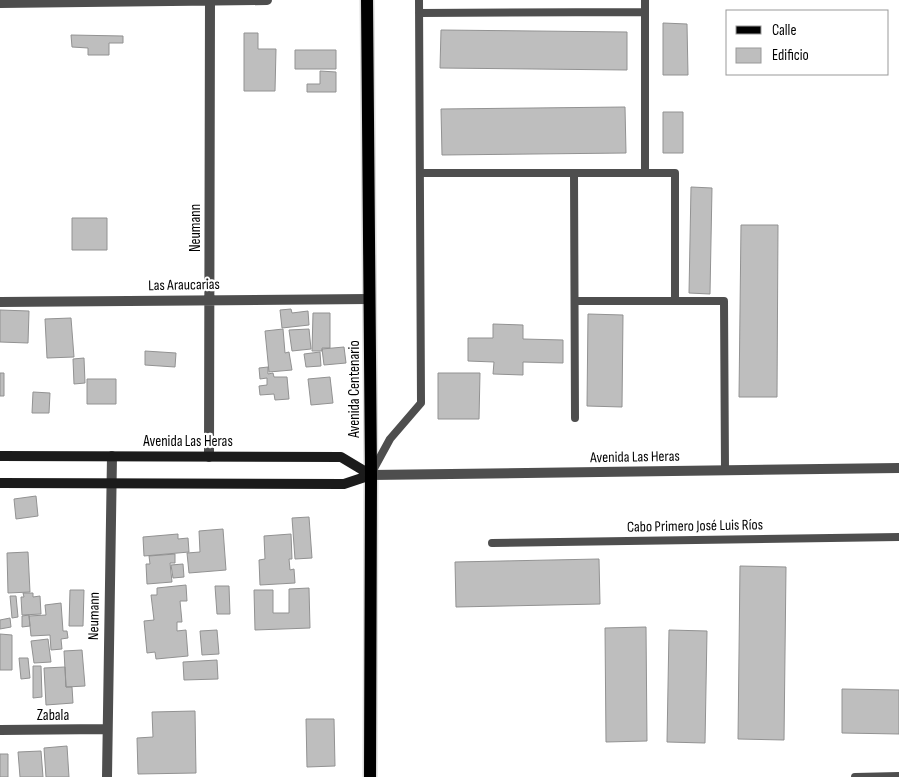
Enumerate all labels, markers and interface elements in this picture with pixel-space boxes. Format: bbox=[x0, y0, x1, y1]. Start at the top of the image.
legend bbox=[726, 10, 889, 75]
text: Calle bbox=[772, 21, 796, 40]
text: Edificio bbox=[772, 46, 809, 65]
street label: Neumann bbox=[186, 204, 205, 252]
street label: Las Araucarias bbox=[148, 275, 220, 295]
street label: Avenida Centenario bbox=[345, 340, 364, 439]
street label: Avenida Las Heras bbox=[142, 432, 233, 451]
street label: Avenida Las Heras bbox=[589, 447, 680, 467]
street label: Cabo Primero José Luis Ríos bbox=[627, 515, 763, 537]
street label: Neumann bbox=[84, 592, 104, 640]
street label: Zabala bbox=[37, 706, 69, 725]

